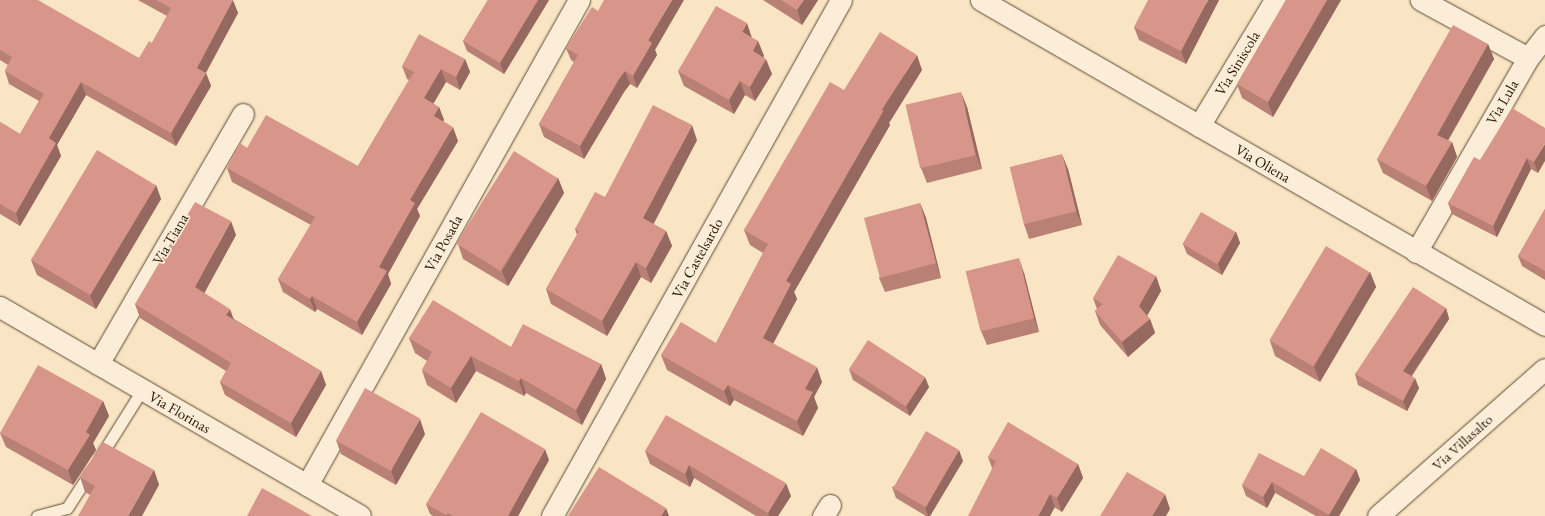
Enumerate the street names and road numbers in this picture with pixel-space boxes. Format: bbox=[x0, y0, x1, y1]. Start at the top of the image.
street label: Via Siniscola bbox=[1211, 27, 1263, 99]
street label: Via Lula bbox=[1482, 76, 1522, 128]
street label: Via Oliena bbox=[1232, 140, 1294, 186]
street label: Via Tiana bbox=[148, 210, 192, 268]
street label: Via Posada bbox=[420, 212, 466, 274]
street label: Via Castelsardo bbox=[668, 215, 726, 301]
street label: Via Florinas bbox=[146, 387, 214, 437]
street label: Via Villasalto bbox=[1428, 410, 1496, 474]

